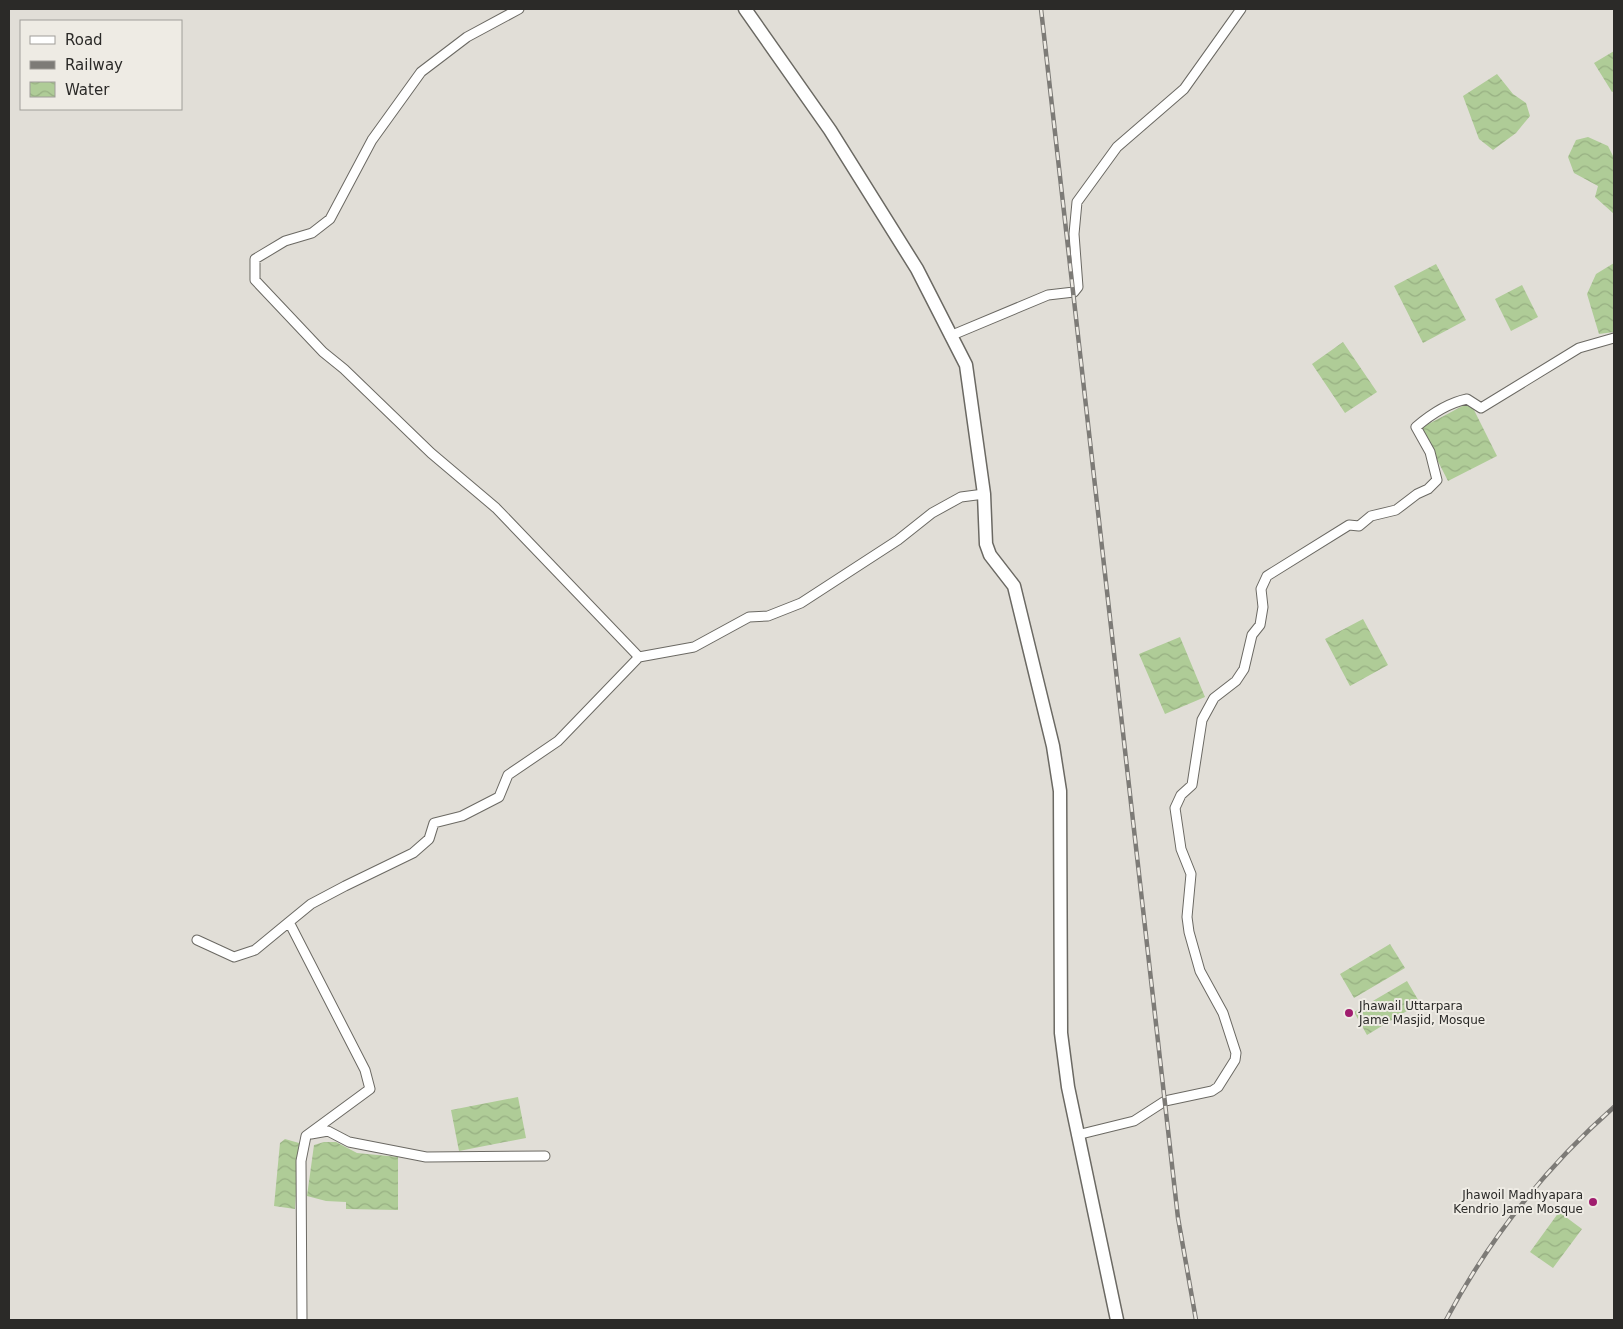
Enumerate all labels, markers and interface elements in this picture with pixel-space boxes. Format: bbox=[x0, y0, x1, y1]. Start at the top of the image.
legend bbox=[20, 20, 182, 110]
text: Road bbox=[65, 31, 103, 49]
text: Railway bbox=[65, 56, 123, 74]
text: Water bbox=[65, 81, 110, 99]
place label: Jhawail Uttarpara Jame Masjid, Mosque bbox=[1358, 999, 1485, 1027]
marker: Jhawail Uttarpara Jame Masjid, Mosque bbox=[1343, 1007, 1355, 1019]
place label: Jhawoil Madhyapara Kendrio Jame Mosque bbox=[1453, 1188, 1583, 1216]
marker: Jhawoil Madhyapara Kendrio Jame Mosque bbox=[1587, 1196, 1599, 1208]

